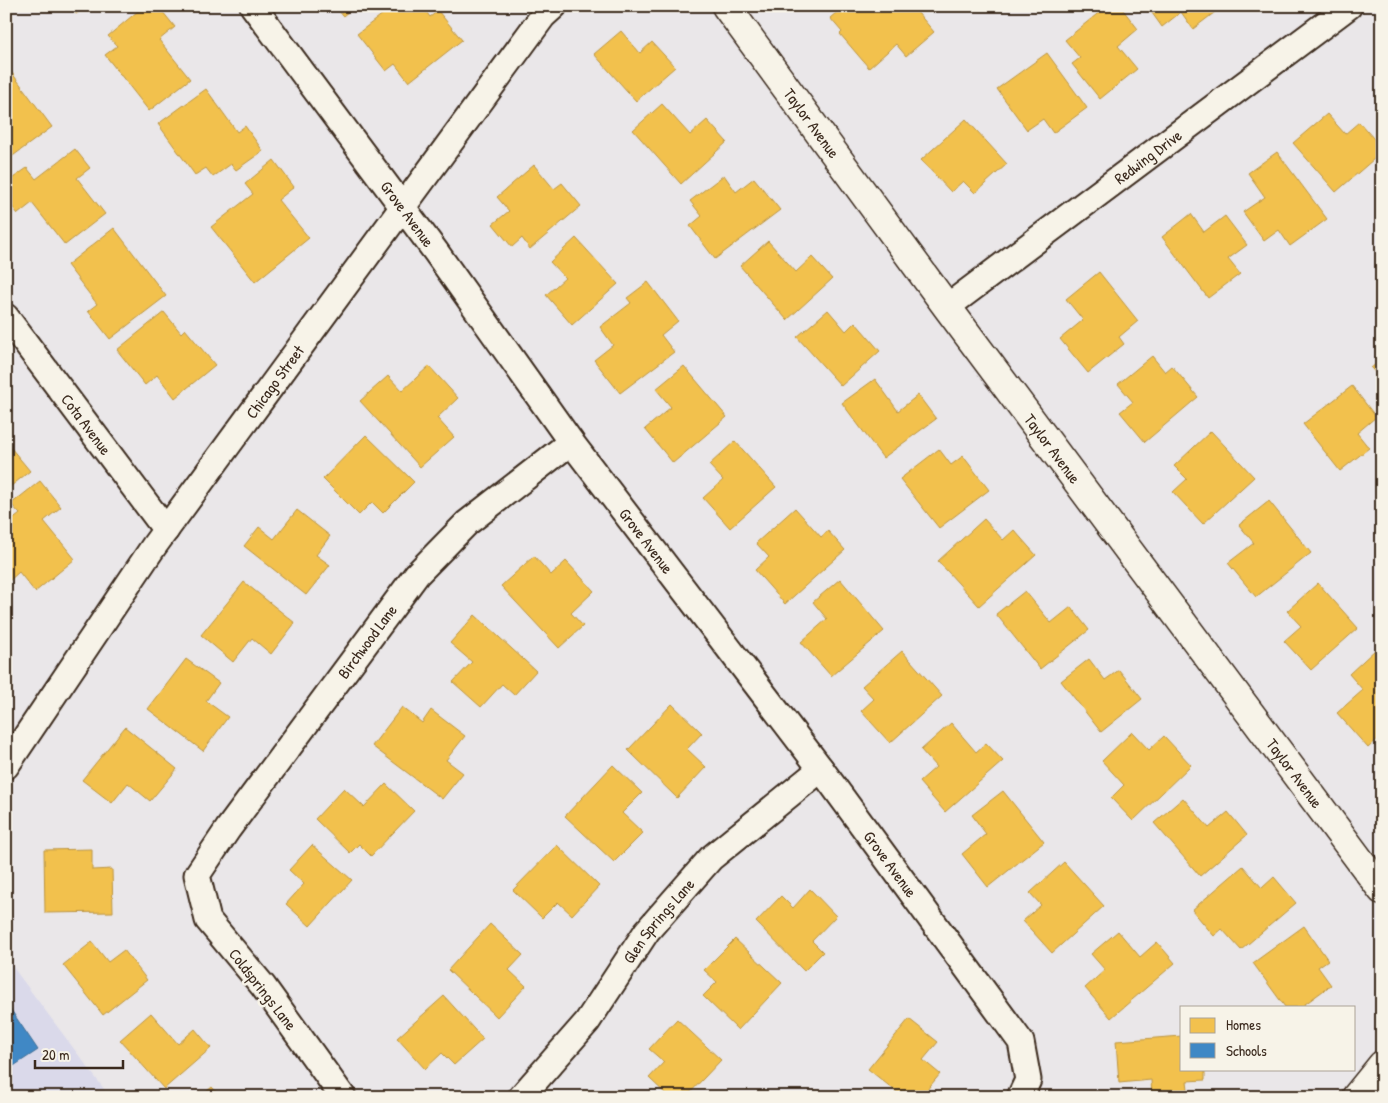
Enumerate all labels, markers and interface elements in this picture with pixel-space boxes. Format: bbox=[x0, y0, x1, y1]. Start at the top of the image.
street label: Taylor Avenue bbox=[779, 83, 845, 163]
street label: Redwing Drive bbox=[1110, 124, 1187, 189]
street label: Grove Avenue bbox=[376, 176, 440, 252]
street label: Chicago Street bbox=[240, 340, 309, 423]
street label: Cota Avenue bbox=[56, 389, 117, 460]
street label: Taylor Avenue bbox=[1019, 409, 1086, 488]
street label: Grove Avenue bbox=[614, 503, 679, 579]
street label: Birchwood Lane bbox=[332, 599, 402, 683]
street label: Taylor Avenue bbox=[1262, 734, 1328, 813]
street label: Grove Avenue bbox=[859, 826, 923, 902]
street label: Glen Springs Lane bbox=[618, 873, 700, 968]
street label: Coldsprings Lane bbox=[224, 943, 302, 1035]
legend bbox=[1180, 1006, 1356, 1070]
text: Homes bbox=[1226, 1014, 1261, 1035]
scale bar bbox=[35, 1038, 122, 1070]
text: Schools bbox=[1226, 1040, 1267, 1061]
text: 20 m bbox=[42, 1044, 69, 1065]

